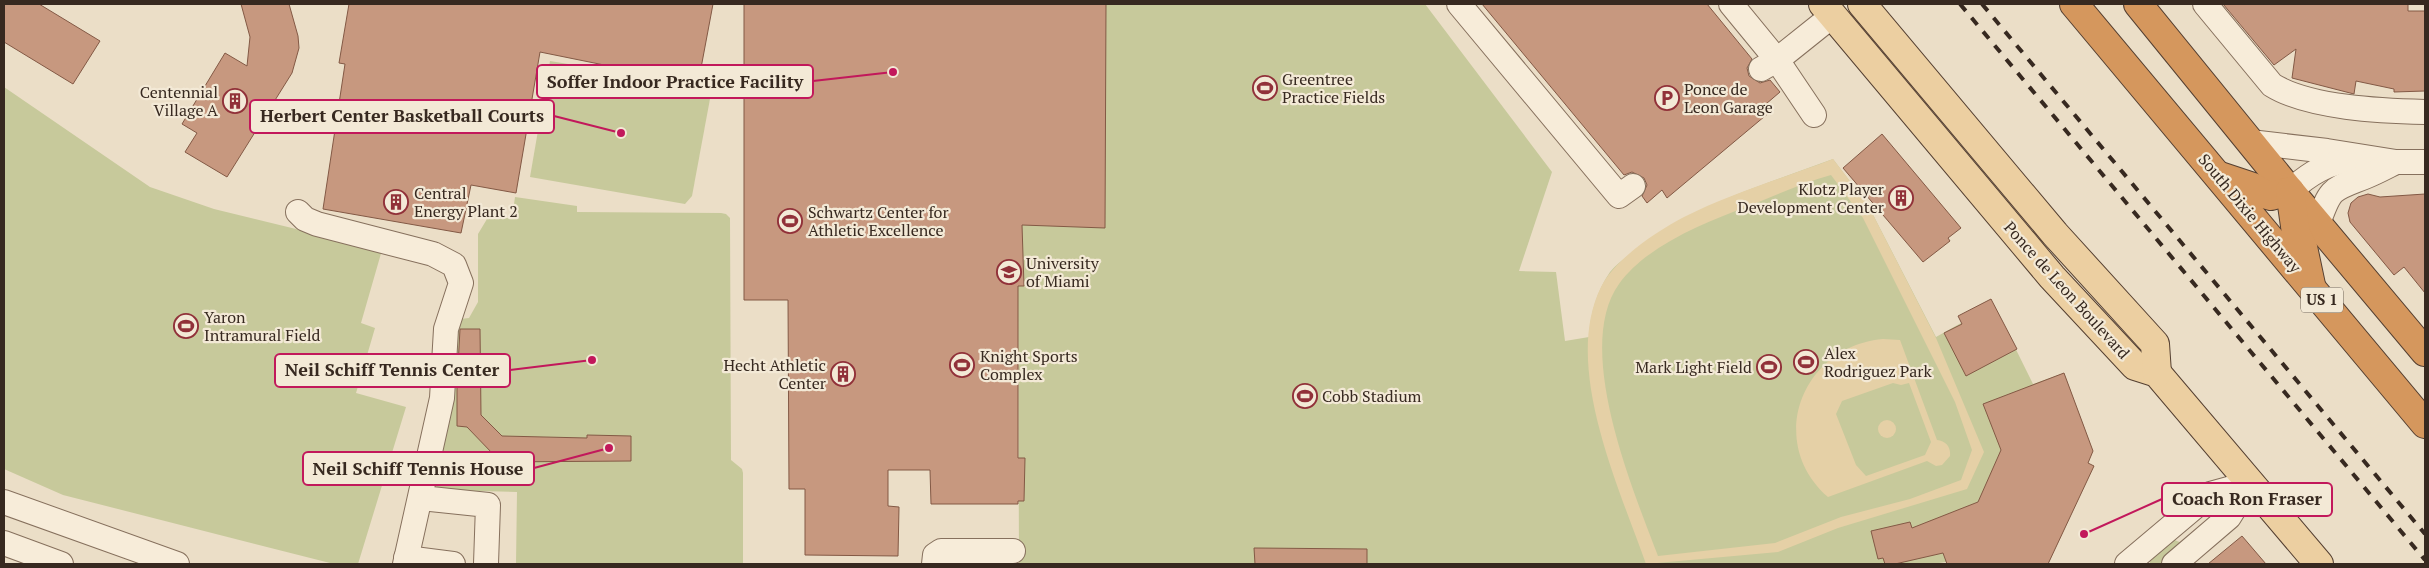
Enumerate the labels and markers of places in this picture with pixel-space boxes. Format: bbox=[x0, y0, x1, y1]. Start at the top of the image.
callout: Soffer Indoor Practice Facility bbox=[537, 65, 813, 98]
place label: Greentree Practice Fields bbox=[1282, 68, 1385, 108]
sports icon: Greentree Practice Fields bbox=[1252, 75, 1278, 101]
place label: Ponce de Leon Garage bbox=[1684, 78, 1773, 118]
place label: Centennial Village A bbox=[140, 81, 218, 121]
parking icon: Ponce de Leon Garage bbox=[1654, 85, 1680, 111]
building icon: Centennial Village A bbox=[222, 88, 248, 114]
callout: Herbert Center Basketball Courts bbox=[250, 100, 554, 133]
place label: Klotz Player Development Center bbox=[1738, 178, 1885, 218]
place label: Central Energy Plant 2 bbox=[414, 182, 518, 222]
building icon: Klotz Player Development Center bbox=[1888, 185, 1914, 211]
building icon: Central Energy Plant 2 bbox=[383, 189, 409, 215]
place label: Schwartz Center for Athletic Excellence bbox=[808, 201, 949, 241]
sports icon: Schwartz Center for Athletic Excellence bbox=[777, 208, 803, 234]
place label: University of Miami bbox=[1026, 252, 1100, 292]
school or university icon: University of Miami bbox=[996, 259, 1022, 285]
place label: Yaron Intramural Field bbox=[204, 306, 321, 346]
sports icon: Yaron Intramural Field bbox=[173, 313, 199, 339]
place label: Alex Rodriguez Park bbox=[1824, 342, 1932, 382]
place label: Knight Sports Complex bbox=[980, 345, 1078, 385]
sports icon: Alex Rodriguez Park bbox=[1793, 349, 1819, 375]
sports icon: Knight Sports Complex bbox=[949, 352, 975, 378]
callout: Neil Schiff Tennis Center bbox=[275, 354, 510, 387]
place label: Hecht Athletic Center bbox=[723, 354, 827, 394]
sports icon: Mark Light Field bbox=[1756, 354, 1782, 380]
place label: Mark Light Field bbox=[1635, 356, 1752, 378]
building icon: Hecht Athletic Center bbox=[830, 361, 856, 387]
sports icon: Cobb Stadium bbox=[1292, 383, 1318, 409]
place label: Cobb Stadium bbox=[1322, 385, 1422, 407]
callout: Neil Schiff Tennis House bbox=[303, 452, 534, 485]
callout: Coach Ron Fraser bbox=[2162, 483, 2332, 516]

